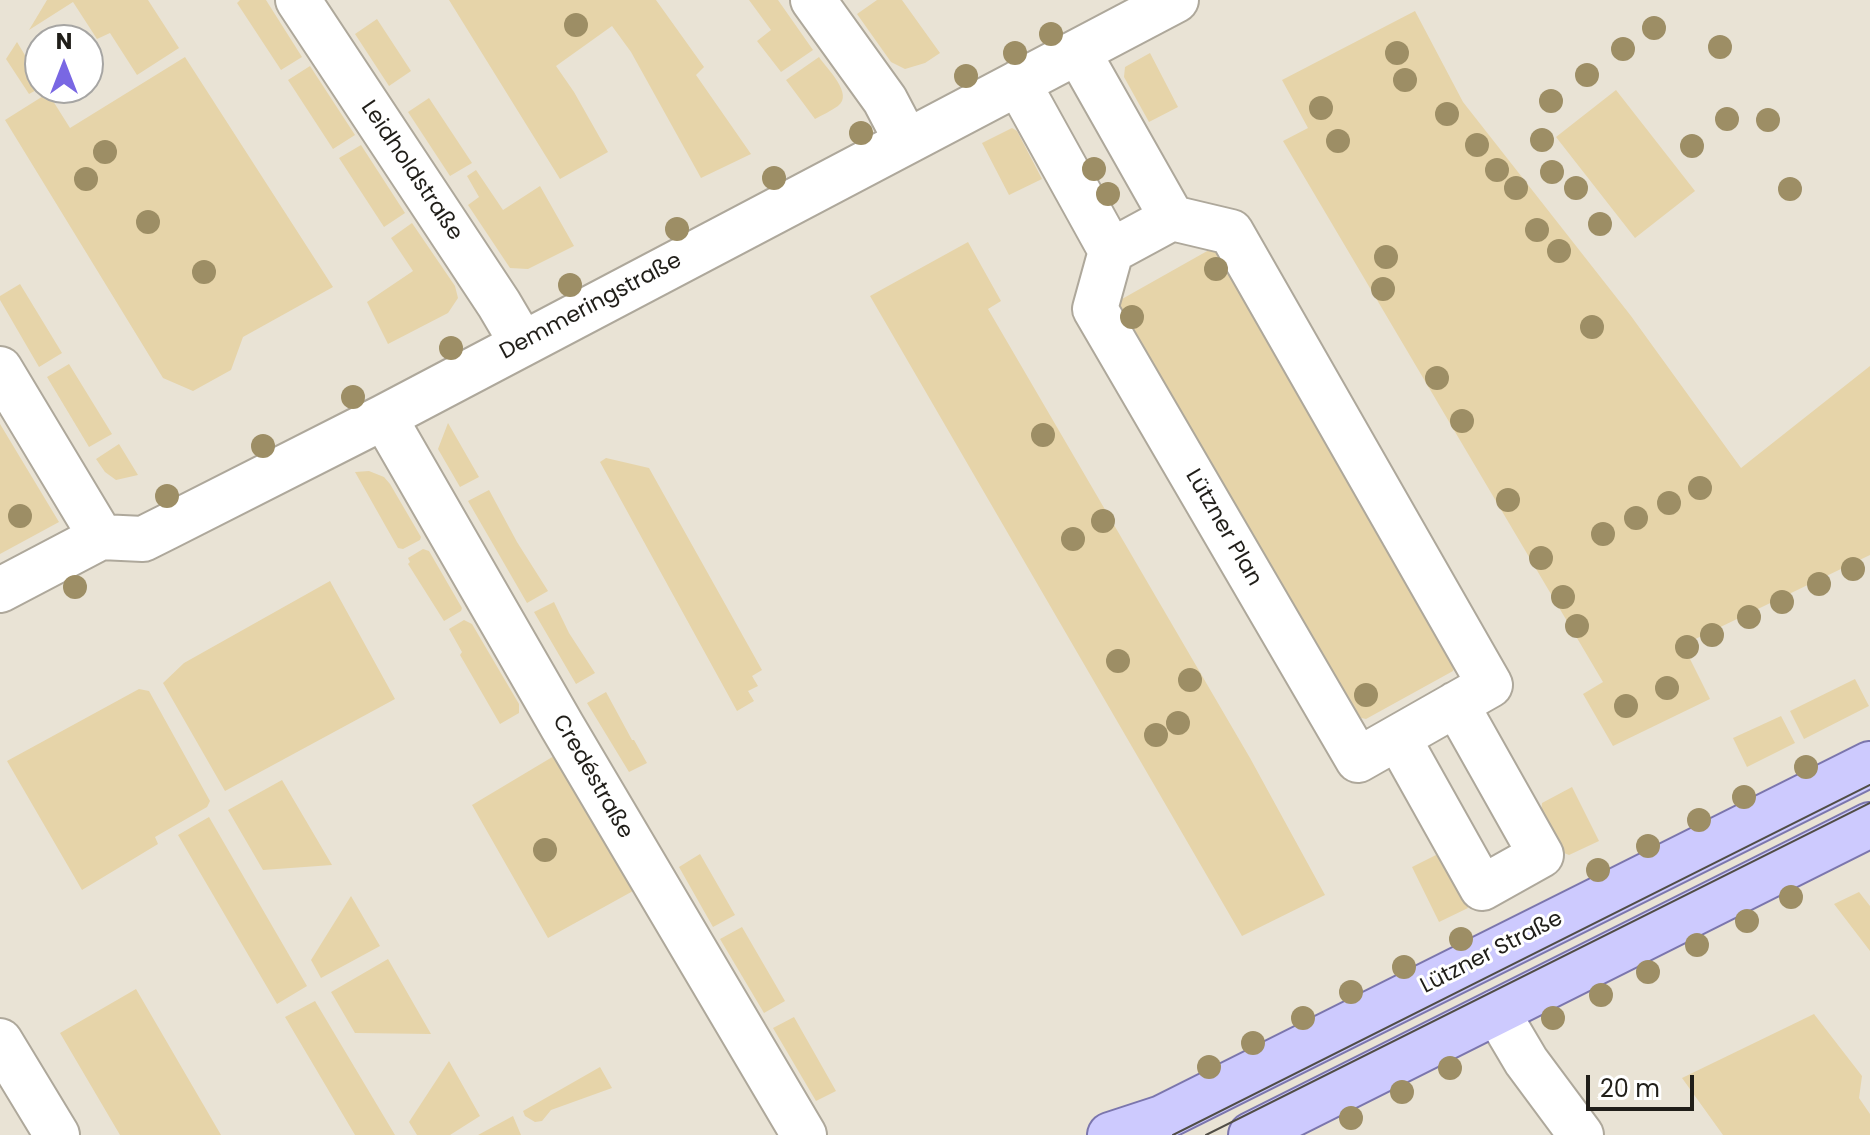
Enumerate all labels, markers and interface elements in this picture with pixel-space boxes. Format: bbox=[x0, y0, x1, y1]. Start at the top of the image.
north arrow bbox=[24, 24, 104, 104]
text: N bbox=[56, 26, 72, 57]
street label: Leidholdstraße bbox=[354, 96, 468, 246]
street label: Demmeringstraße bbox=[496, 248, 686, 366]
street label: Lützner Plan bbox=[1179, 465, 1267, 591]
street label: Credéstraße bbox=[546, 710, 638, 844]
street label: Lützner Straße bbox=[1416, 906, 1568, 1000]
scale bar bbox=[1590, 1059, 1698, 1109]
text: 20 m bbox=[1600, 1072, 1660, 1105]

